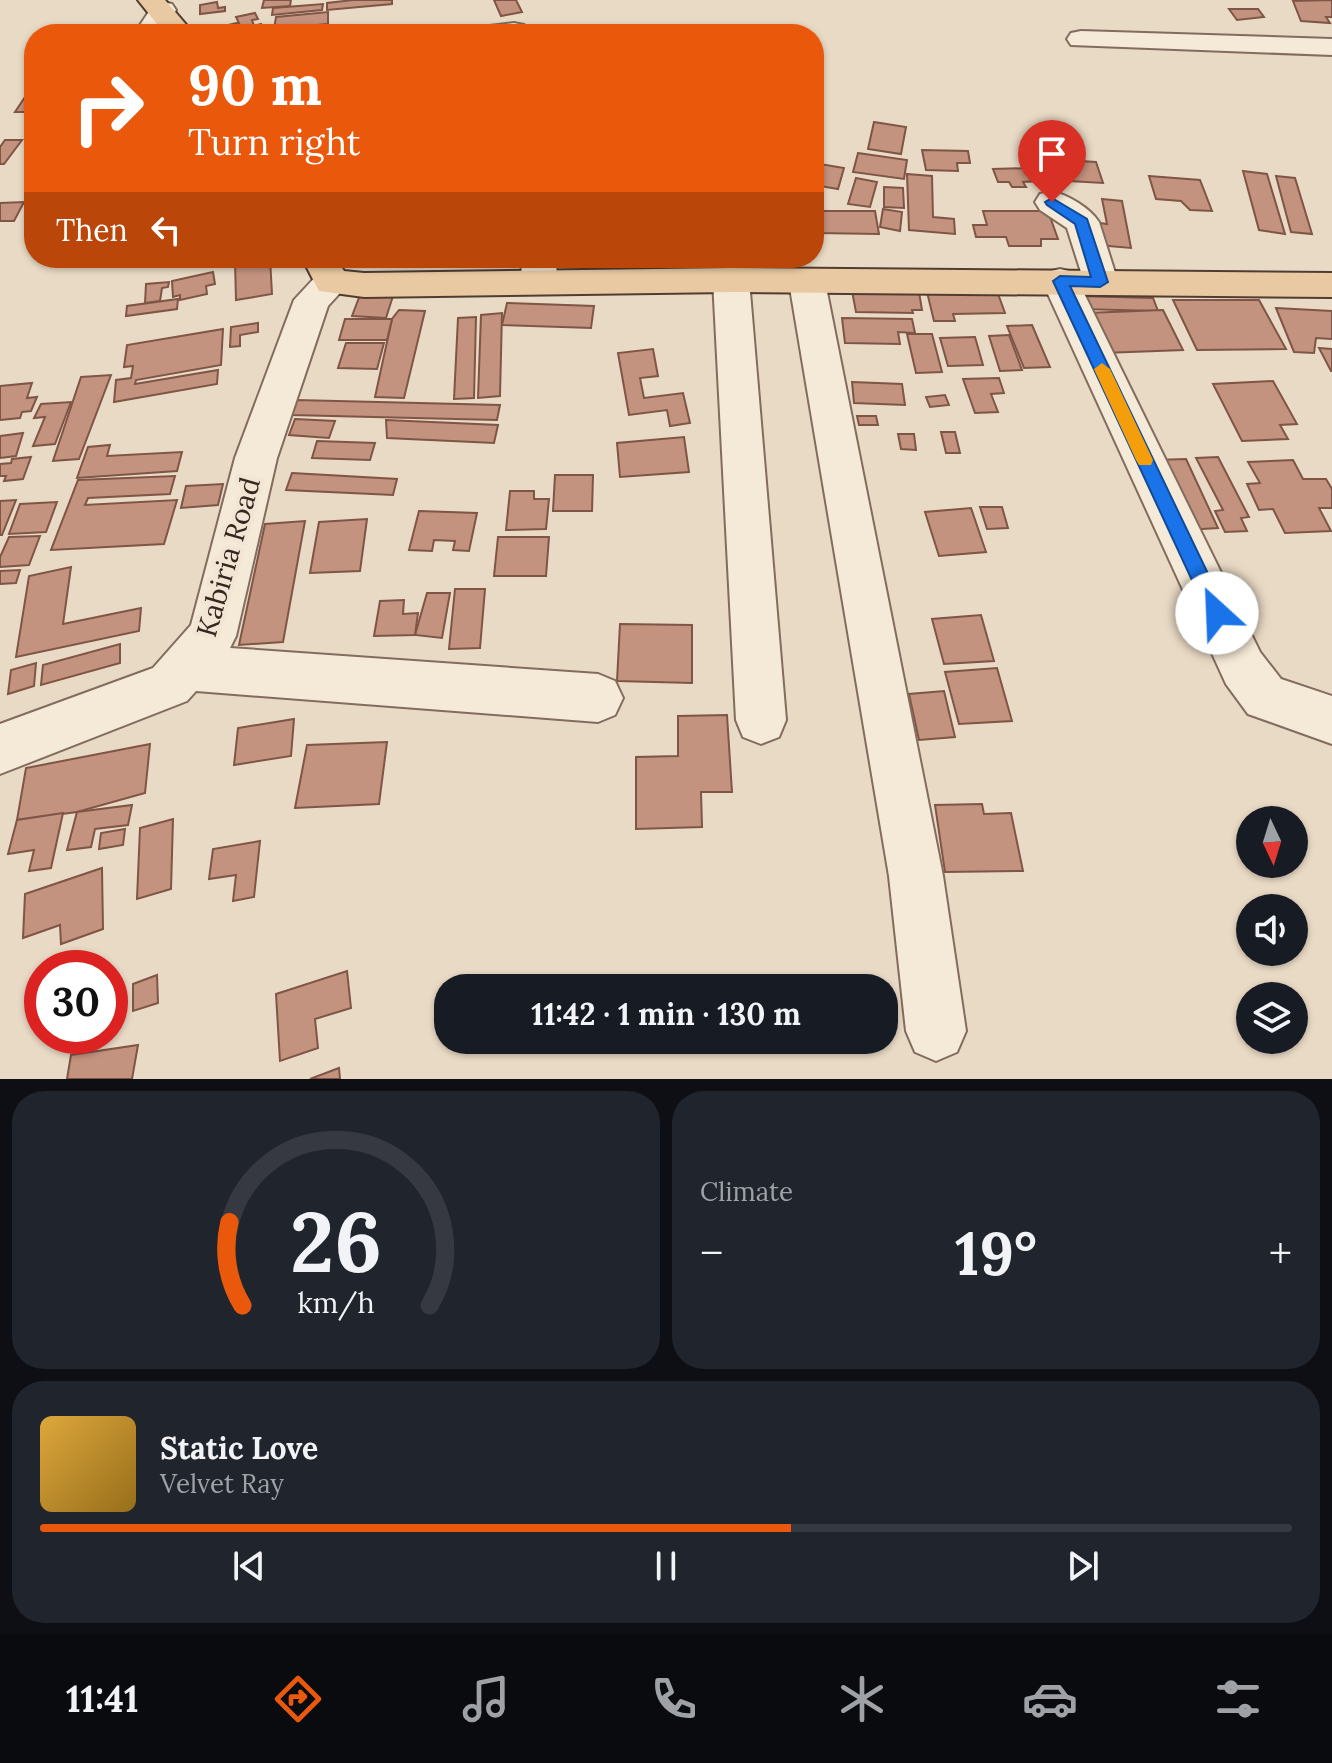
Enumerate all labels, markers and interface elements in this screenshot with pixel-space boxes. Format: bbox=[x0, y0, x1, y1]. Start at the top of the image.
text: 90 m bbox=[188, 49, 322, 120]
icon: right bbox=[56, 56, 160, 160]
text: Turn right bbox=[188, 119, 361, 165]
pin bbox=[1018, 120, 1086, 202]
icon: arrive bbox=[1030, 132, 1074, 176]
icon: left bbox=[144, 208, 188, 252]
text: Then bbox=[56, 211, 128, 249]
street label: Kabiria Road bbox=[188, 473, 268, 641]
position arrow bbox=[1175, 571, 1259, 655]
north arrow bbox=[1236, 806, 1308, 878]
map controls bbox=[1236, 806, 1308, 1054]
button: sound bbox=[1236, 894, 1308, 966]
speed limit sign: 30 bbox=[24, 950, 128, 1054]
button: layers bbox=[1236, 982, 1308, 1054]
text: 11:42 · 1 min · 130 m bbox=[531, 995, 801, 1033]
text: Climate bbox=[700, 1175, 793, 1208]
text: 26 bbox=[290, 1188, 382, 1295]
text: 19° bbox=[955, 1215, 1037, 1291]
text: − bbox=[700, 1225, 723, 1281]
text: + bbox=[1269, 1225, 1292, 1281]
text: km/h bbox=[297, 1284, 375, 1321]
text: Static Love bbox=[160, 1429, 318, 1467]
text: Velvet Ray bbox=[160, 1467, 284, 1500]
icon: previous bbox=[227, 1544, 271, 1588]
icon: pause bbox=[644, 1544, 688, 1588]
icon: next bbox=[1061, 1544, 1105, 1588]
icon: directions bbox=[270, 1671, 326, 1727]
icon: music bbox=[458, 1671, 514, 1727]
icon: phone bbox=[646, 1671, 702, 1727]
icon: climate bbox=[834, 1671, 890, 1727]
icon: car bbox=[1022, 1671, 1078, 1727]
icon: filters bbox=[1210, 1671, 1266, 1727]
text: 11:41 bbox=[66, 1676, 139, 1722]

